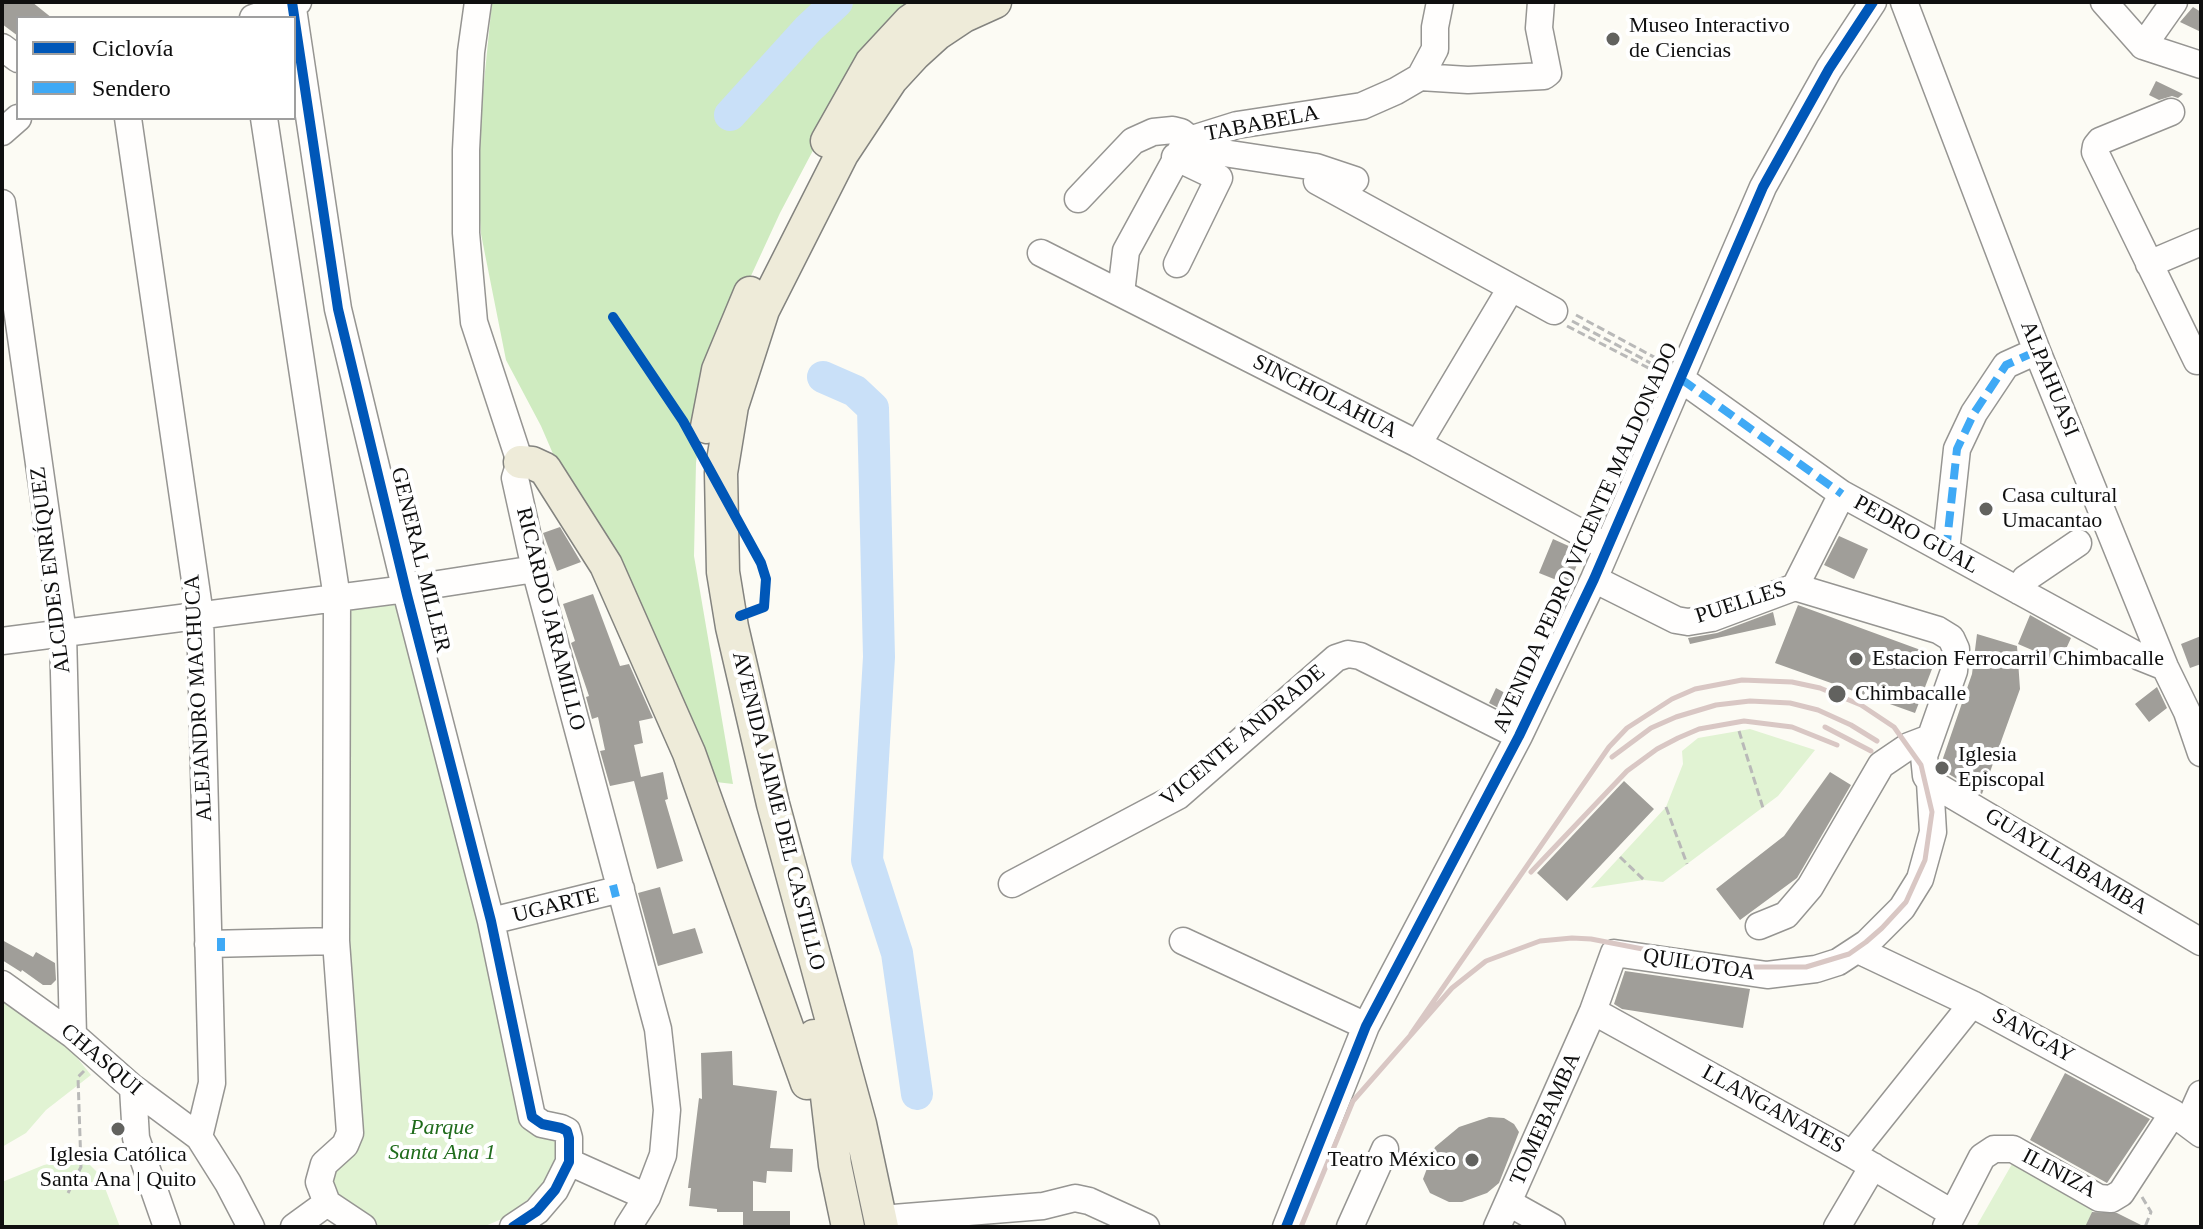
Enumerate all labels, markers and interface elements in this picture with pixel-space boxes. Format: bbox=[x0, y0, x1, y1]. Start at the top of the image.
place label: Museo Interactivo de Ciencias bbox=[1629, 13, 1790, 64]
legend bbox=[16, 16, 296, 120]
marker: Museo Interactivo de Ciencias bbox=[1604, 30, 1622, 48]
text: Ciclovía bbox=[92, 35, 173, 61]
text: Sendero bbox=[92, 75, 171, 101]
street label: TABABELA bbox=[1203, 100, 1321, 148]
street label: ALPAHUASI bbox=[2014, 317, 2084, 441]
street label: AVENIDA PEDRO VICENTE MALDONADO bbox=[1488, 339, 1684, 737]
street label: SINCHOLAHUA bbox=[1248, 349, 1402, 445]
street label: ALCIDES ENRÍQUEZ bbox=[25, 465, 77, 675]
street label: GENERAL MILLER bbox=[384, 465, 456, 655]
place label: Casa cultural Umacantao bbox=[2002, 483, 2117, 534]
street label: PEDRO GUAL bbox=[1849, 490, 1983, 580]
marker: Casa cultural Umacantao bbox=[1977, 500, 1995, 518]
street label: RICARDO JARAMILLO bbox=[509, 505, 591, 733]
street label: ALEJANDRO MACHUCA bbox=[179, 574, 219, 822]
street label: PUELLES bbox=[1692, 576, 1790, 630]
place label: Estacion Ferrocarril Chimbacalle bbox=[1872, 646, 2164, 672]
street label: AVENIDA JAIME DEL CASTILLO bbox=[726, 649, 830, 973]
marker: Estacion Ferrocarril Chimbacalle bbox=[1847, 650, 1865, 668]
street label: VICENTE ANDRADE bbox=[1155, 659, 1331, 813]
place label: Chimbacalle bbox=[1855, 681, 1966, 707]
marker: Chimbacalle bbox=[1826, 683, 1848, 705]
place label: Iglesia Episcopal bbox=[1958, 742, 2045, 794]
marker: Iglesia Episcopal bbox=[1933, 759, 1951, 777]
street label: GUAYLLABAMBA bbox=[1980, 803, 2152, 921]
street label: UGARTE bbox=[510, 883, 602, 929]
street label: QUILOTOA bbox=[1641, 943, 1757, 987]
street label: SANGAY bbox=[1987, 1003, 2079, 1069]
street label: CHASQUI bbox=[55, 1018, 147, 1102]
street label: TOMEBAMBA bbox=[1505, 1048, 1587, 1190]
street label: LLANGANATES bbox=[1697, 1060, 1849, 1160]
park label: Parque Santa Ana 1 bbox=[388, 1115, 496, 1166]
marker: Iglesia Católica Santa Ana | Quito bbox=[109, 1120, 127, 1138]
place label: Iglesia Católica Santa Ana | Quito bbox=[40, 1142, 196, 1194]
street label: ILINIZA bbox=[2017, 1143, 2101, 1205]
place label: Teatro México bbox=[1327, 1147, 1456, 1173]
marker: Teatro México bbox=[1463, 1151, 1481, 1169]

